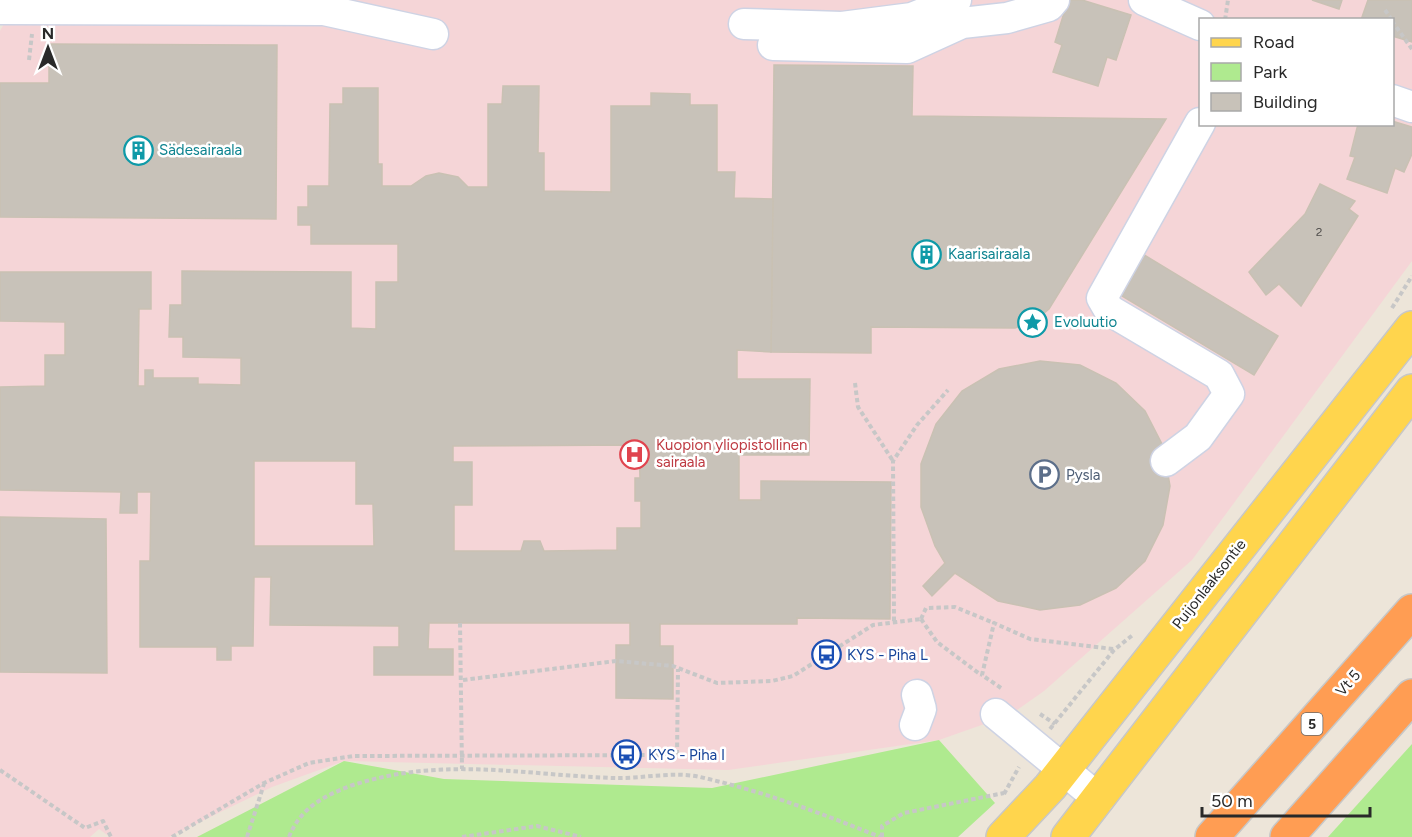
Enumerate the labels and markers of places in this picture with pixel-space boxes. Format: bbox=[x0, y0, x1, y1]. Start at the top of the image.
building icon: Sädesairaala bbox=[122, 134, 154, 166]
place label: Sädesairaala bbox=[159, 141, 242, 159]
building icon: Kaarisairaala bbox=[911, 238, 943, 270]
place label: Kaarisairaala bbox=[948, 245, 1030, 263]
place icon: Evoluutio bbox=[1017, 306, 1049, 338]
place label: Evoluutio bbox=[1054, 313, 1117, 331]
place label: Kuopion yliopistollinen sairaala bbox=[656, 436, 807, 471]
hospital icon: Kuopion yliopistollinen sairaala bbox=[619, 438, 651, 470]
parking icon: Pysla bbox=[1029, 459, 1061, 491]
place label: Pysla bbox=[1066, 466, 1101, 484]
bus stop icon: KYS - Piha L bbox=[810, 639, 842, 671]
place label: KYS - Piha L bbox=[847, 646, 928, 664]
bus stop icon: KYS - Piha I bbox=[611, 739, 643, 771]
place label: KYS - Piha I bbox=[648, 746, 725, 764]

